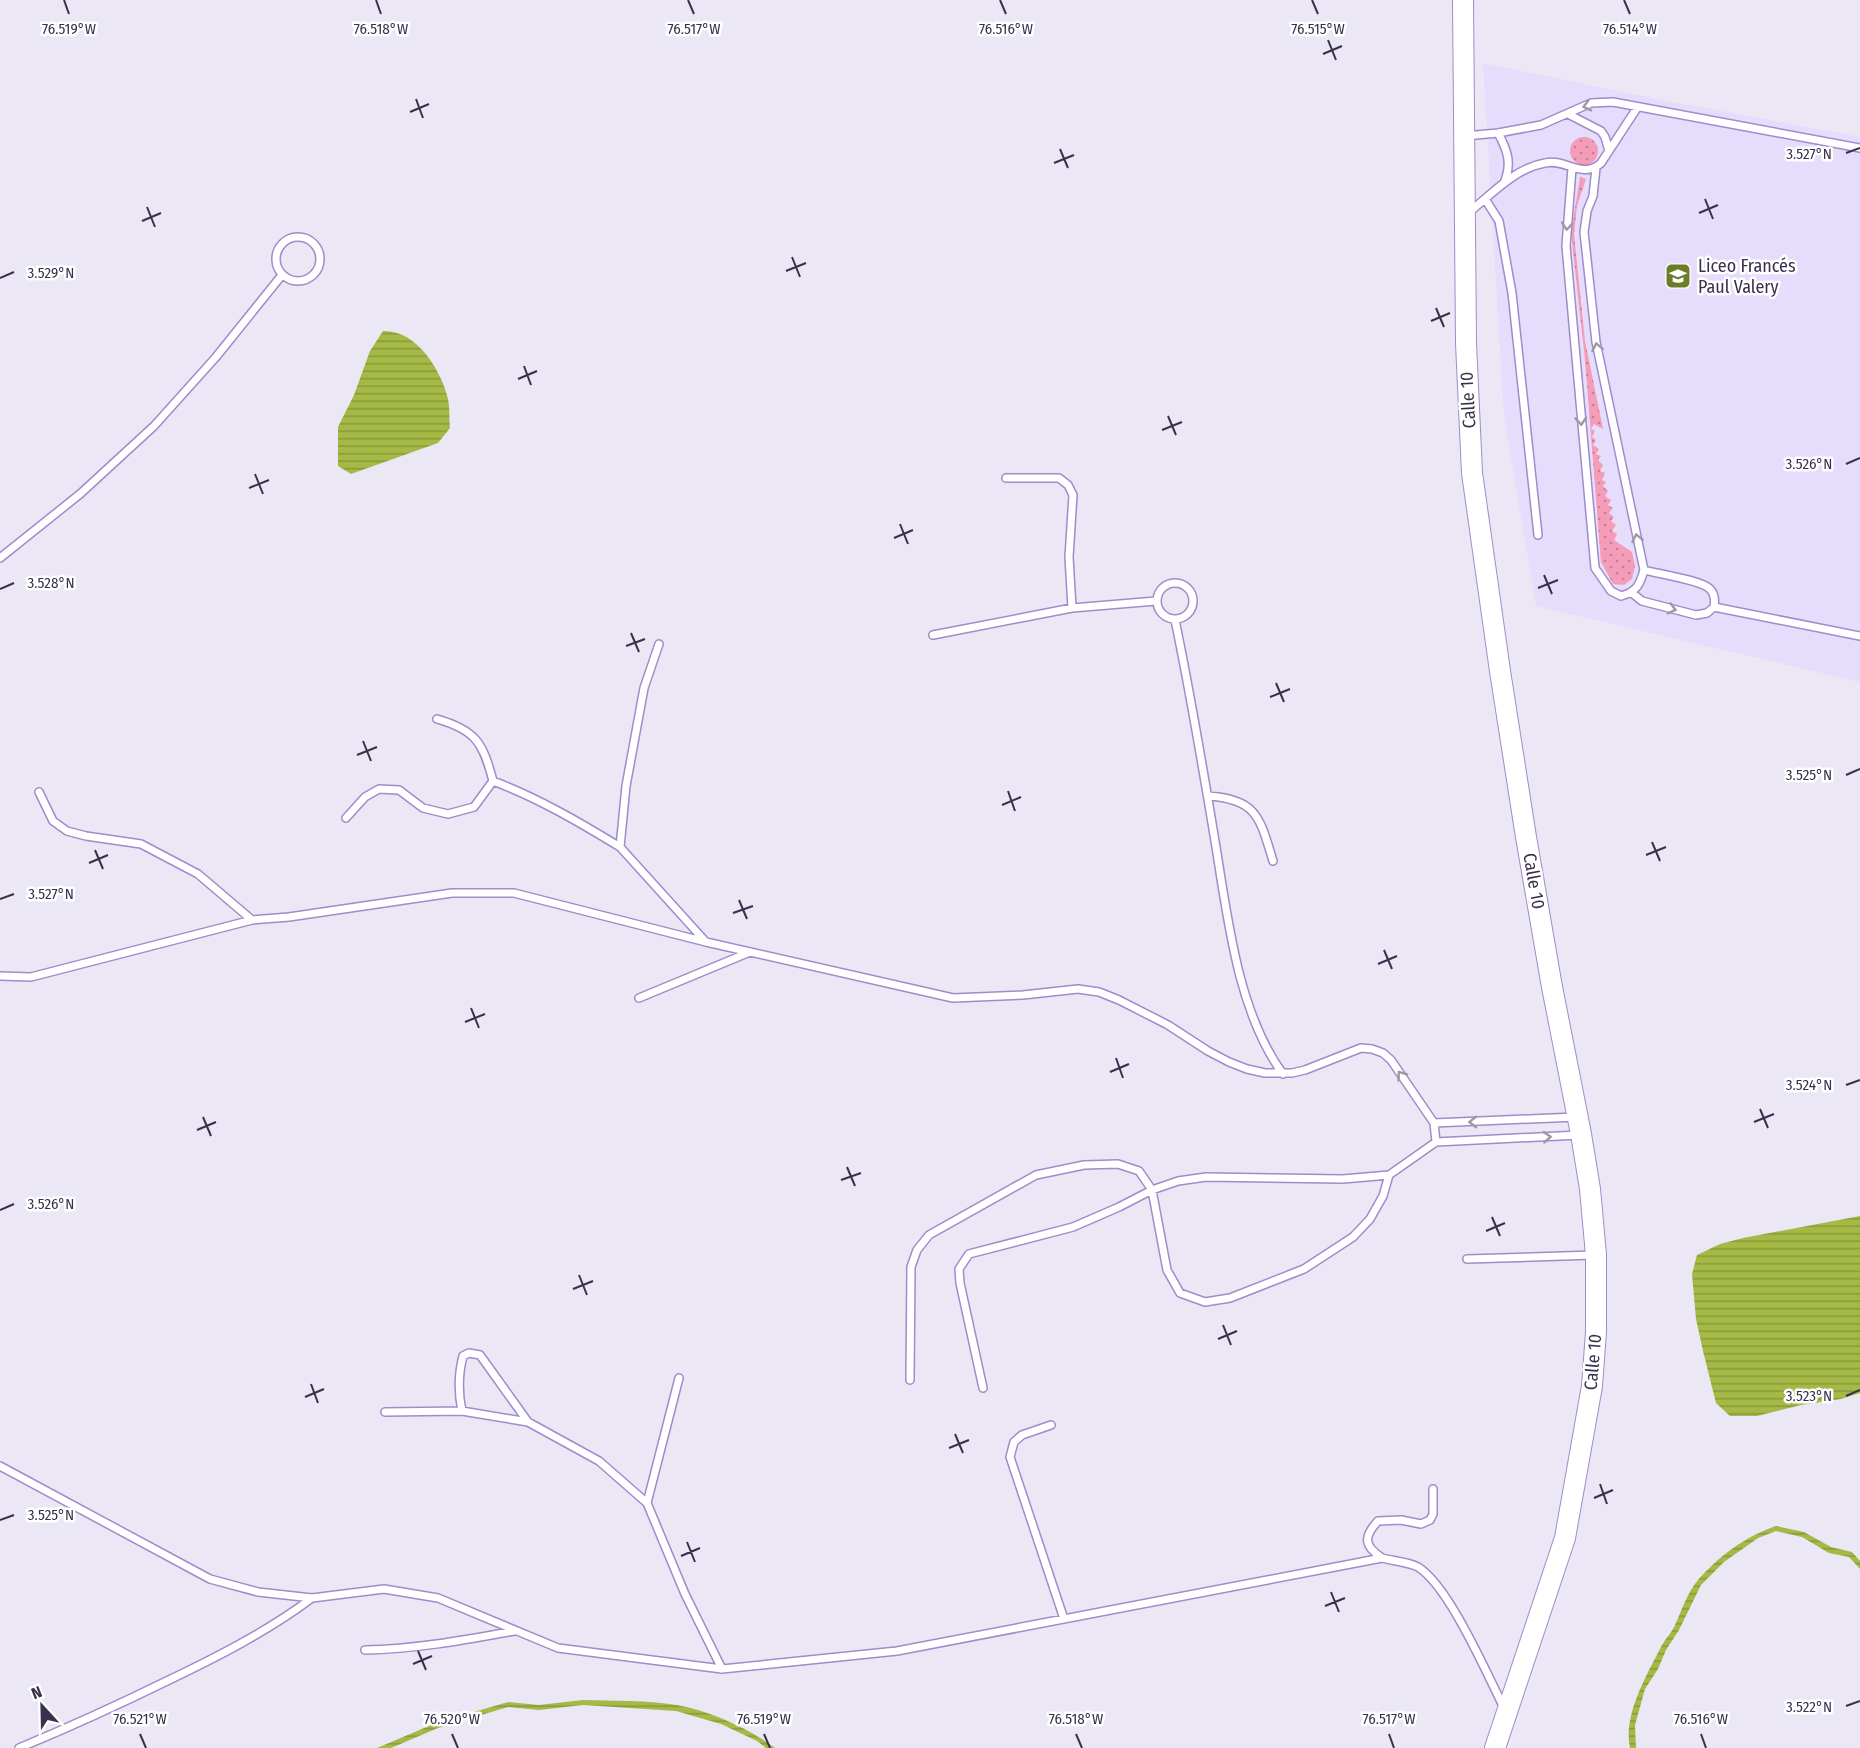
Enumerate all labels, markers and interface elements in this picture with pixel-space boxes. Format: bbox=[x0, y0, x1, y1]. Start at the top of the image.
text: 76.519°W bbox=[42, 20, 96, 38]
text: 76.518°W bbox=[354, 20, 408, 38]
text: 76.517°W bbox=[668, 20, 721, 38]
text: 76.516°W bbox=[979, 20, 1033, 38]
text: 76.515°W bbox=[1291, 20, 1345, 38]
text: 76.514°W bbox=[1603, 20, 1657, 38]
one-way arrow bbox=[1582, 98, 1592, 111]
text: 3.527°N bbox=[1786, 145, 1832, 163]
one-way arrow bbox=[1561, 222, 1574, 231]
place label: Liceo Francés Paul Valery bbox=[1698, 255, 1796, 298]
school or university icon: Liceo Francés Paul Valery bbox=[1663, 261, 1693, 291]
text: 3.529°N bbox=[28, 264, 74, 282]
one-way arrow bbox=[1591, 342, 1604, 352]
street label: Calle 10 bbox=[1456, 371, 1480, 429]
one-way arrow bbox=[1574, 416, 1587, 425]
text: 3.526°N bbox=[1786, 455, 1832, 473]
one-way arrow bbox=[1631, 533, 1644, 543]
text: 3.528°N bbox=[27, 574, 75, 592]
one-way arrow bbox=[1667, 602, 1677, 615]
text: 3.525°N bbox=[1786, 766, 1832, 784]
street label: Calle 10 bbox=[1518, 851, 1550, 911]
text: 3.527°N bbox=[28, 885, 74, 903]
one-way arrow bbox=[1397, 1070, 1408, 1081]
text: 3.524°N bbox=[1786, 1076, 1832, 1094]
one-way arrow bbox=[1469, 1116, 1478, 1128]
one-way arrow bbox=[1543, 1130, 1552, 1143]
text: 3.526°N bbox=[28, 1195, 74, 1213]
street label: Calle 10 bbox=[1580, 1333, 1606, 1391]
text: 3.523°N bbox=[1786, 1387, 1832, 1405]
text: 3.525°N bbox=[28, 1506, 74, 1524]
north arrow bbox=[12, 1676, 72, 1736]
text: N bbox=[29, 1682, 45, 1703]
text: 3.522°N bbox=[1786, 1698, 1832, 1716]
text: 76.521°W bbox=[113, 1710, 167, 1728]
text: 76.520°W bbox=[424, 1710, 480, 1728]
text: 76.519°W bbox=[737, 1710, 791, 1728]
text: 76.518°W bbox=[1049, 1710, 1103, 1728]
text: 76.517°W bbox=[1363, 1710, 1416, 1728]
text: 76.516°W bbox=[1674, 1710, 1728, 1728]

